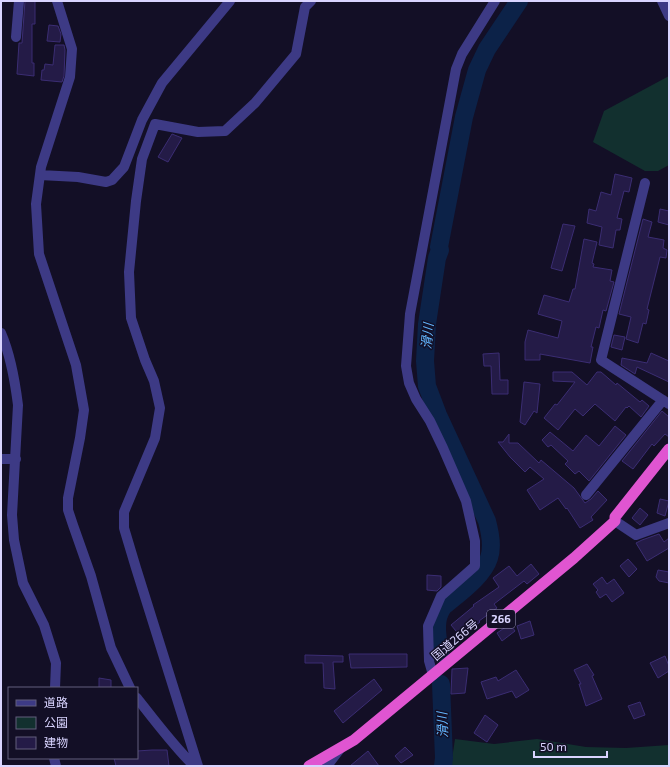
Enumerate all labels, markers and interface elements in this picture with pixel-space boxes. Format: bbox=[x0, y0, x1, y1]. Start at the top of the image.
water label: 滑川 bbox=[418, 320, 436, 350]
road number: 266 bbox=[487, 610, 515, 628]
street label: 国道266号 bbox=[428, 616, 480, 663]
legend bbox=[8, 687, 138, 759]
text: 道路 bbox=[44, 695, 68, 709]
water label: 滑川 bbox=[433, 710, 450, 738]
text: 公園 bbox=[44, 715, 68, 729]
scale bar bbox=[534, 733, 607, 759]
text: 建物 bbox=[44, 735, 68, 749]
text: 50 m bbox=[540, 739, 567, 753]

